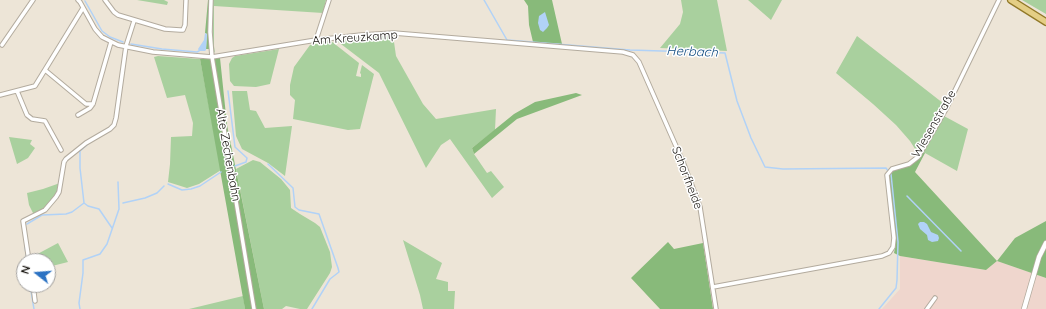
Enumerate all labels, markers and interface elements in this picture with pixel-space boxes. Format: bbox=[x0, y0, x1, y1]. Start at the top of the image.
street label: Am Kreuzkamp bbox=[312, 28, 398, 48]
water label: Herbach bbox=[666, 43, 718, 61]
street label: Wiesenstraße bbox=[909, 88, 959, 160]
street label: Alte Zechenbahn bbox=[213, 107, 243, 203]
street label: Schorfheide bbox=[668, 145, 706, 211]
north arrow bbox=[16, 253, 56, 293]
text: N bbox=[18, 264, 33, 276]

